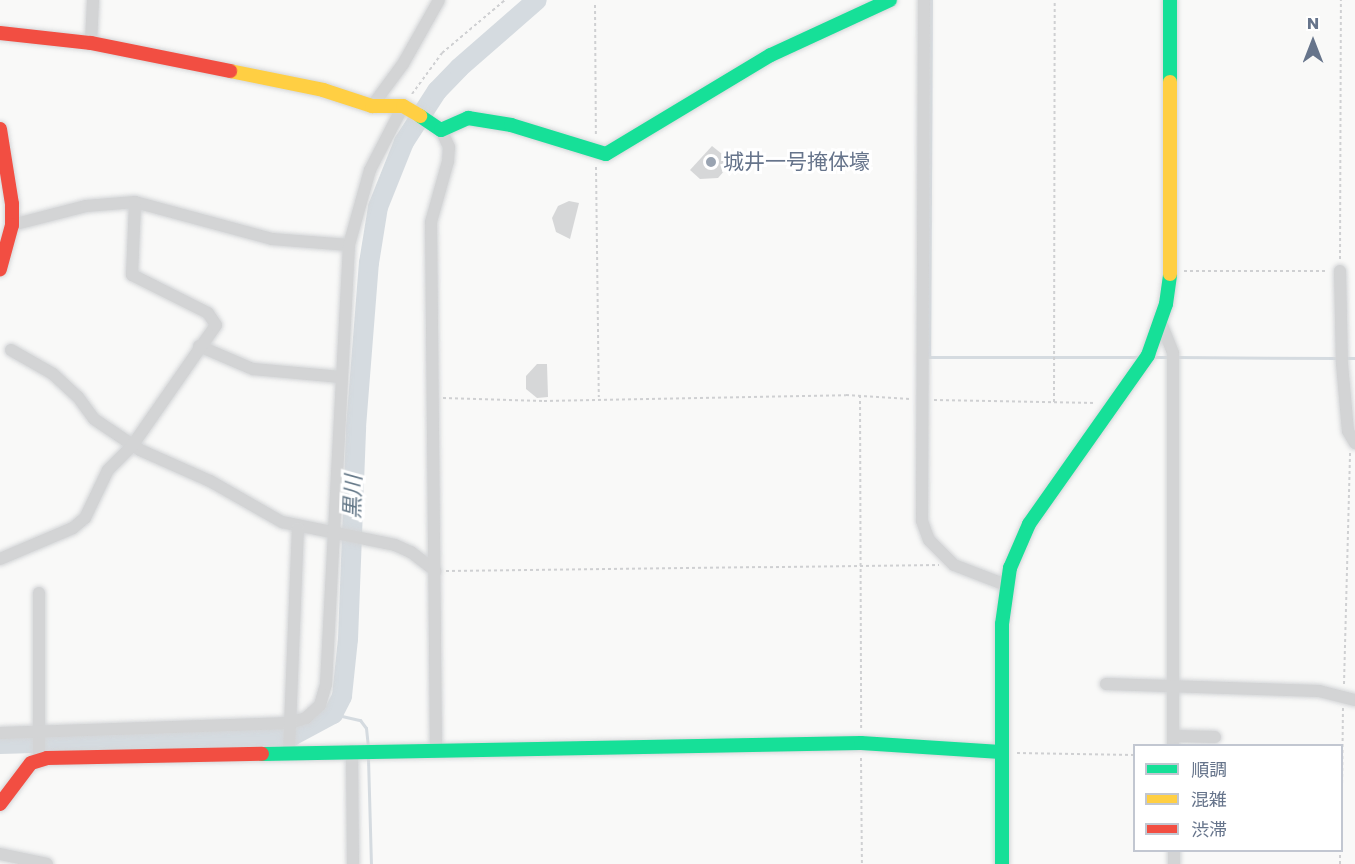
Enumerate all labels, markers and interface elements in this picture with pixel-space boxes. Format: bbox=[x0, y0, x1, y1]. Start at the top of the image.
north arrow bbox=[1283, 12, 1343, 72]
text: N bbox=[1307, 12, 1319, 35]
place label: 城井一号掩体壕 bbox=[723, 149, 870, 175]
marker: 城井一号掩体壕 bbox=[704, 155, 718, 169]
water label: 黒川 bbox=[339, 475, 367, 519]
legend bbox=[1133, 744, 1343, 852]
text: 順調 bbox=[1191, 757, 1227, 782]
text: 混雑 bbox=[1191, 787, 1227, 812]
text: 渋滞 bbox=[1191, 817, 1227, 842]

